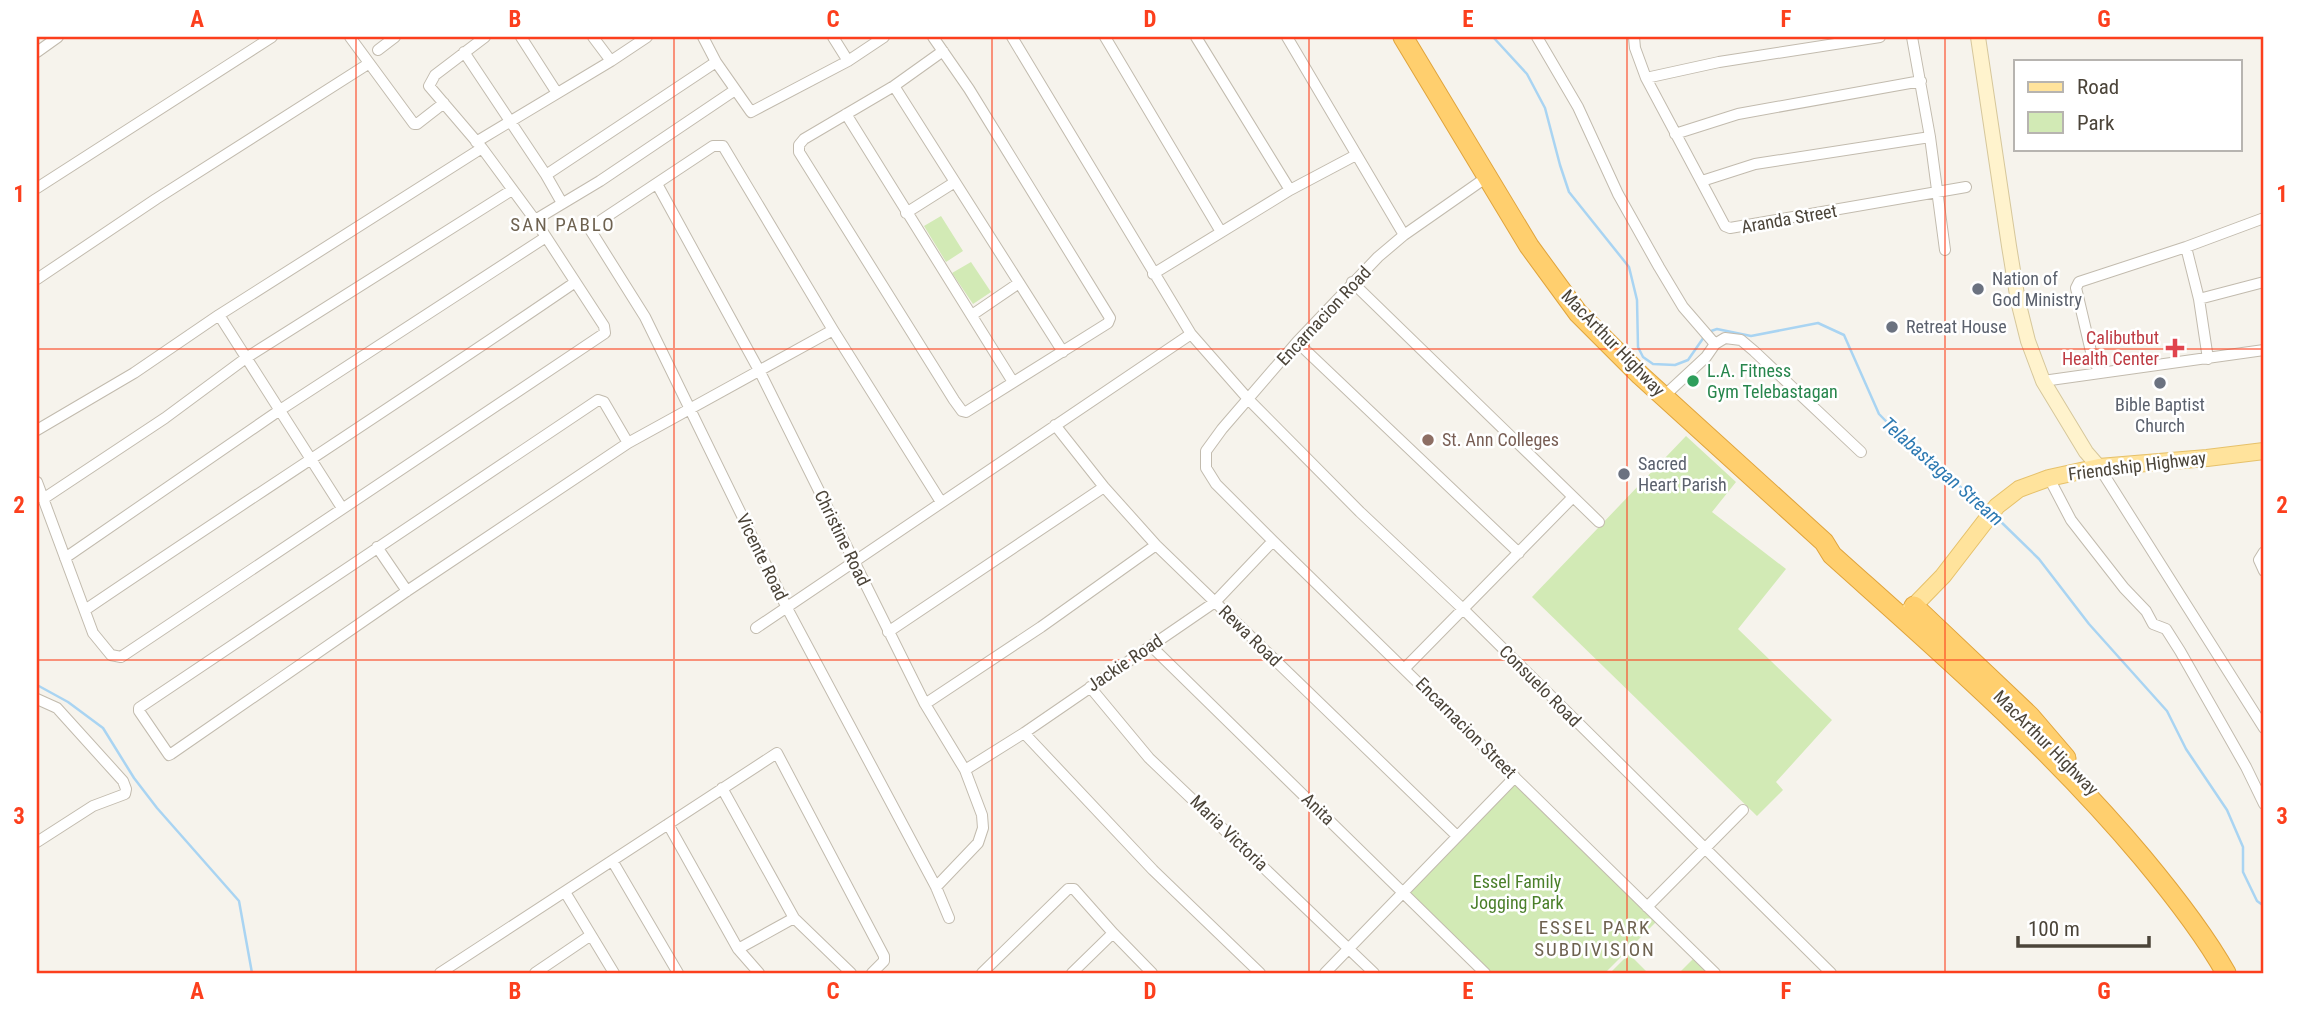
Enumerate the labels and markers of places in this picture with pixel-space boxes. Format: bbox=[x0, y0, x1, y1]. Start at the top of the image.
place label: Nation of God Ministry bbox=[1992, 268, 2082, 310]
marker: Nation of God Ministry bbox=[1970, 281, 1986, 297]
place label: Retreat House bbox=[1906, 316, 2007, 337]
marker: Retreat House bbox=[1884, 319, 1900, 335]
place label: Calibutbut Health Center bbox=[2062, 327, 2160, 369]
marker: Calibutbut Health Center bbox=[2165, 338, 2185, 358]
place label: L.A. Fitness Gym Telebastagan bbox=[1707, 360, 1838, 402]
marker: L.A. Fitness Gym Telebastagan bbox=[1685, 373, 1701, 389]
marker: Bible Baptist Church bbox=[2152, 375, 2168, 391]
place label: Bible Baptist Church bbox=[2115, 394, 2205, 436]
place label: St. Ann Colleges bbox=[1442, 429, 1559, 450]
marker: St. Ann Colleges bbox=[1420, 432, 1436, 448]
place label: Sacred Heart Parish bbox=[1638, 453, 1727, 495]
marker: Sacred Heart Parish bbox=[1616, 466, 1632, 482]

